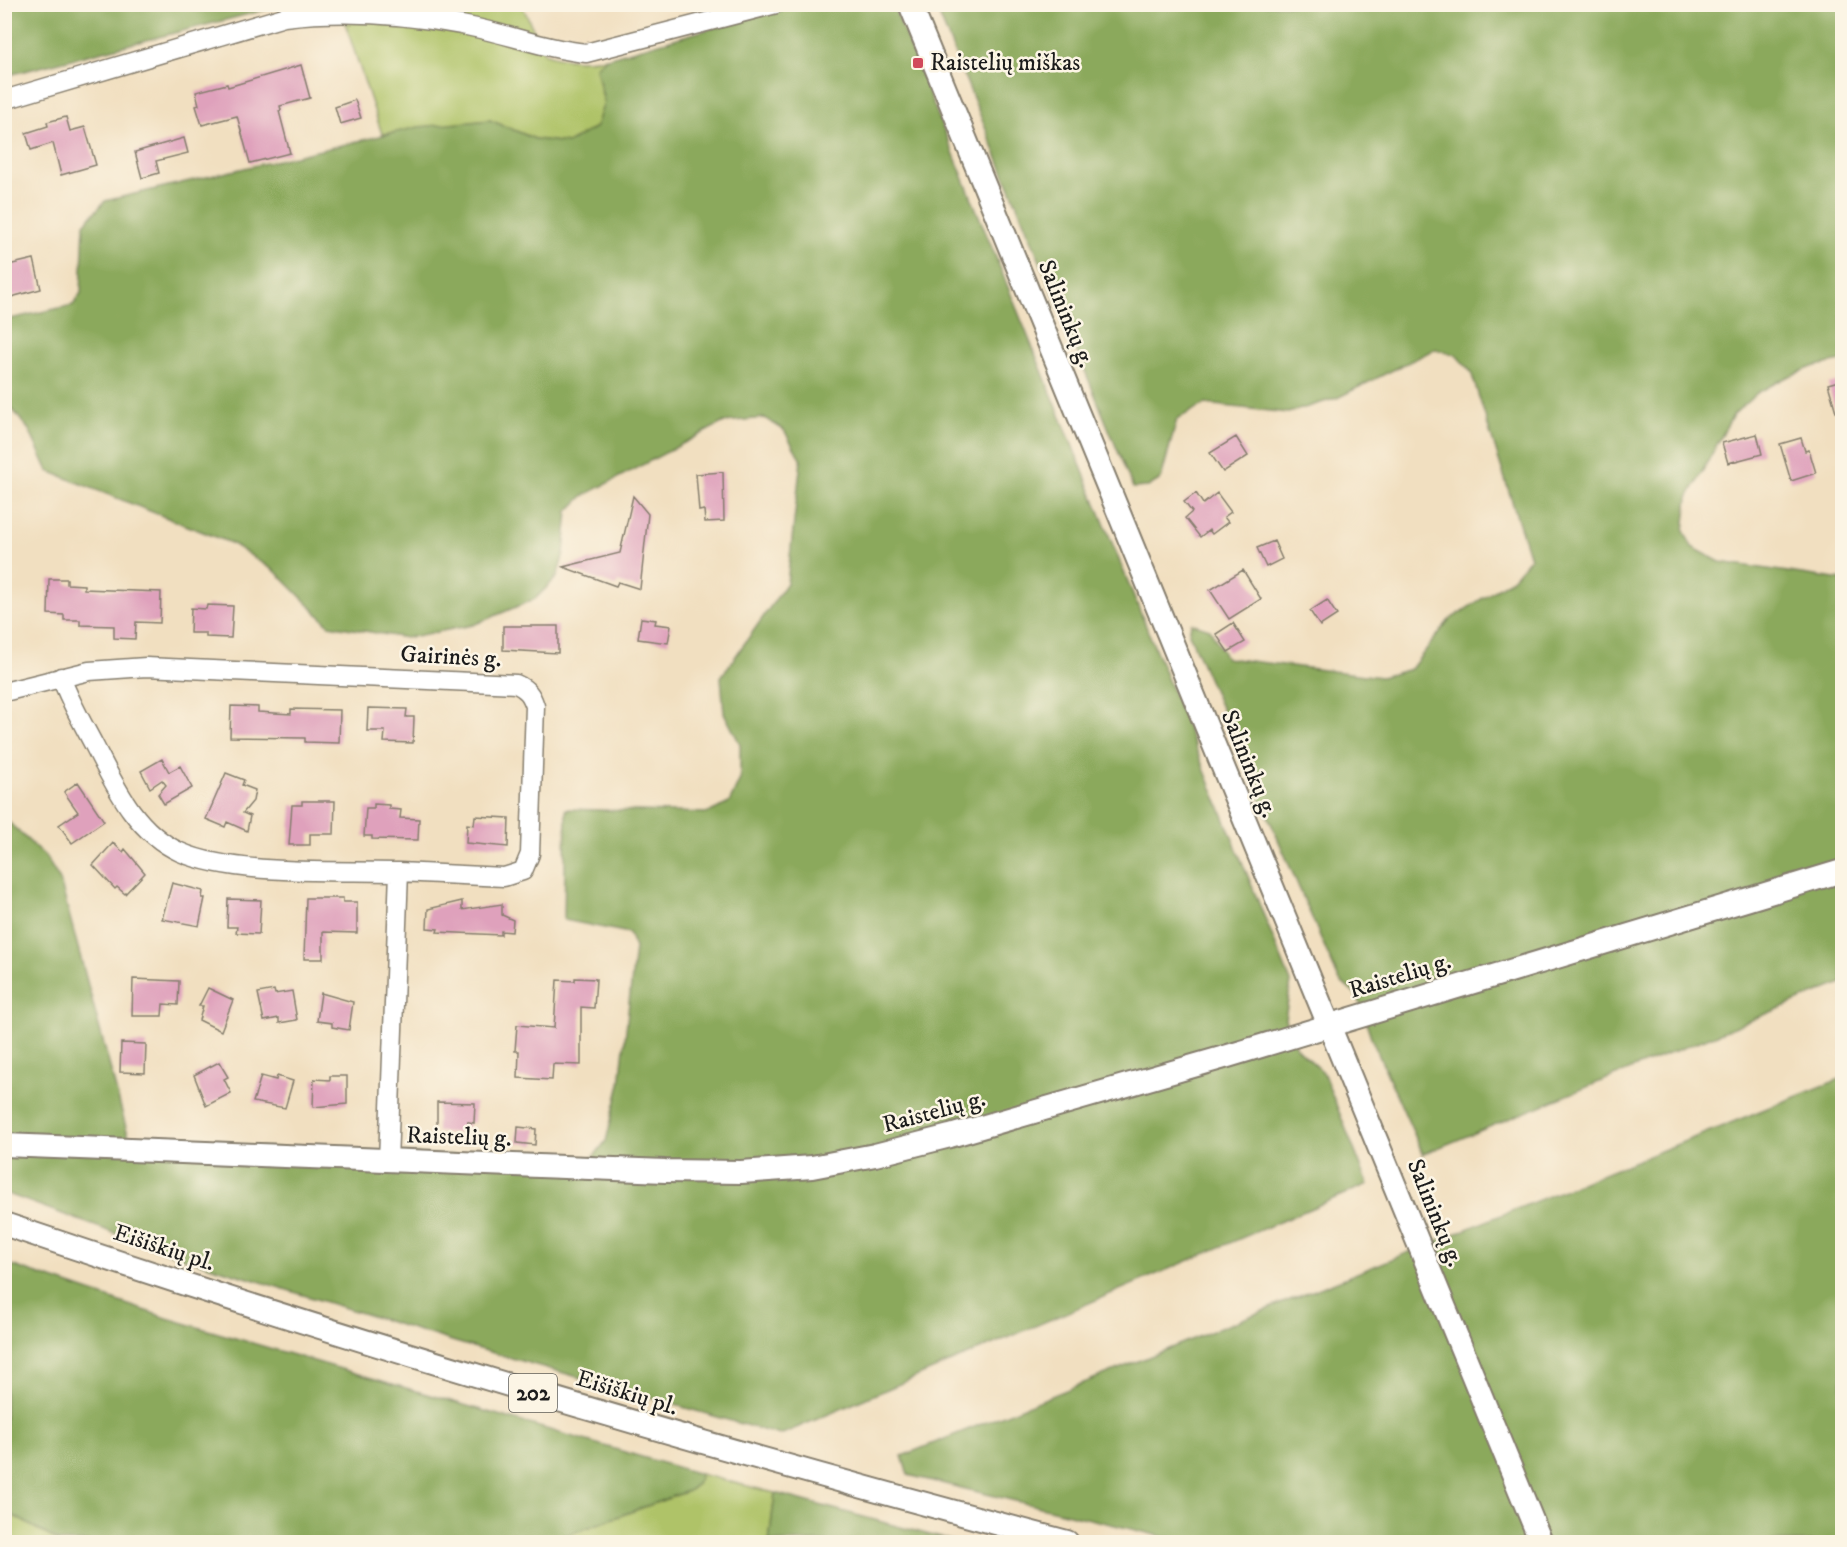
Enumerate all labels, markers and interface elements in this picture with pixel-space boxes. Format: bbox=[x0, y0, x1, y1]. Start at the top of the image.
place label: Raistelių miškas bbox=[930, 48, 1080, 78]
marker: Raistelių miškas bbox=[911, 56, 925, 70]
street label: Salininkų g. bbox=[1031, 256, 1101, 372]
street label: Gairinės g. bbox=[400, 639, 502, 675]
street label: Salininkų g. bbox=[1214, 706, 1284, 822]
street label: Raistelių g. bbox=[1345, 946, 1455, 1006]
street label: Raistelių g. bbox=[879, 1084, 989, 1140]
street label: Raistelių g. bbox=[406, 1120, 512, 1154]
street label: Salininkų g. bbox=[1400, 1155, 1470, 1271]
street label: Eišiškių pl. bbox=[109, 1218, 219, 1278]
street label: Eišiškių pl. bbox=[572, 1363, 682, 1423]
road number: 202 bbox=[509, 1374, 557, 1412]

